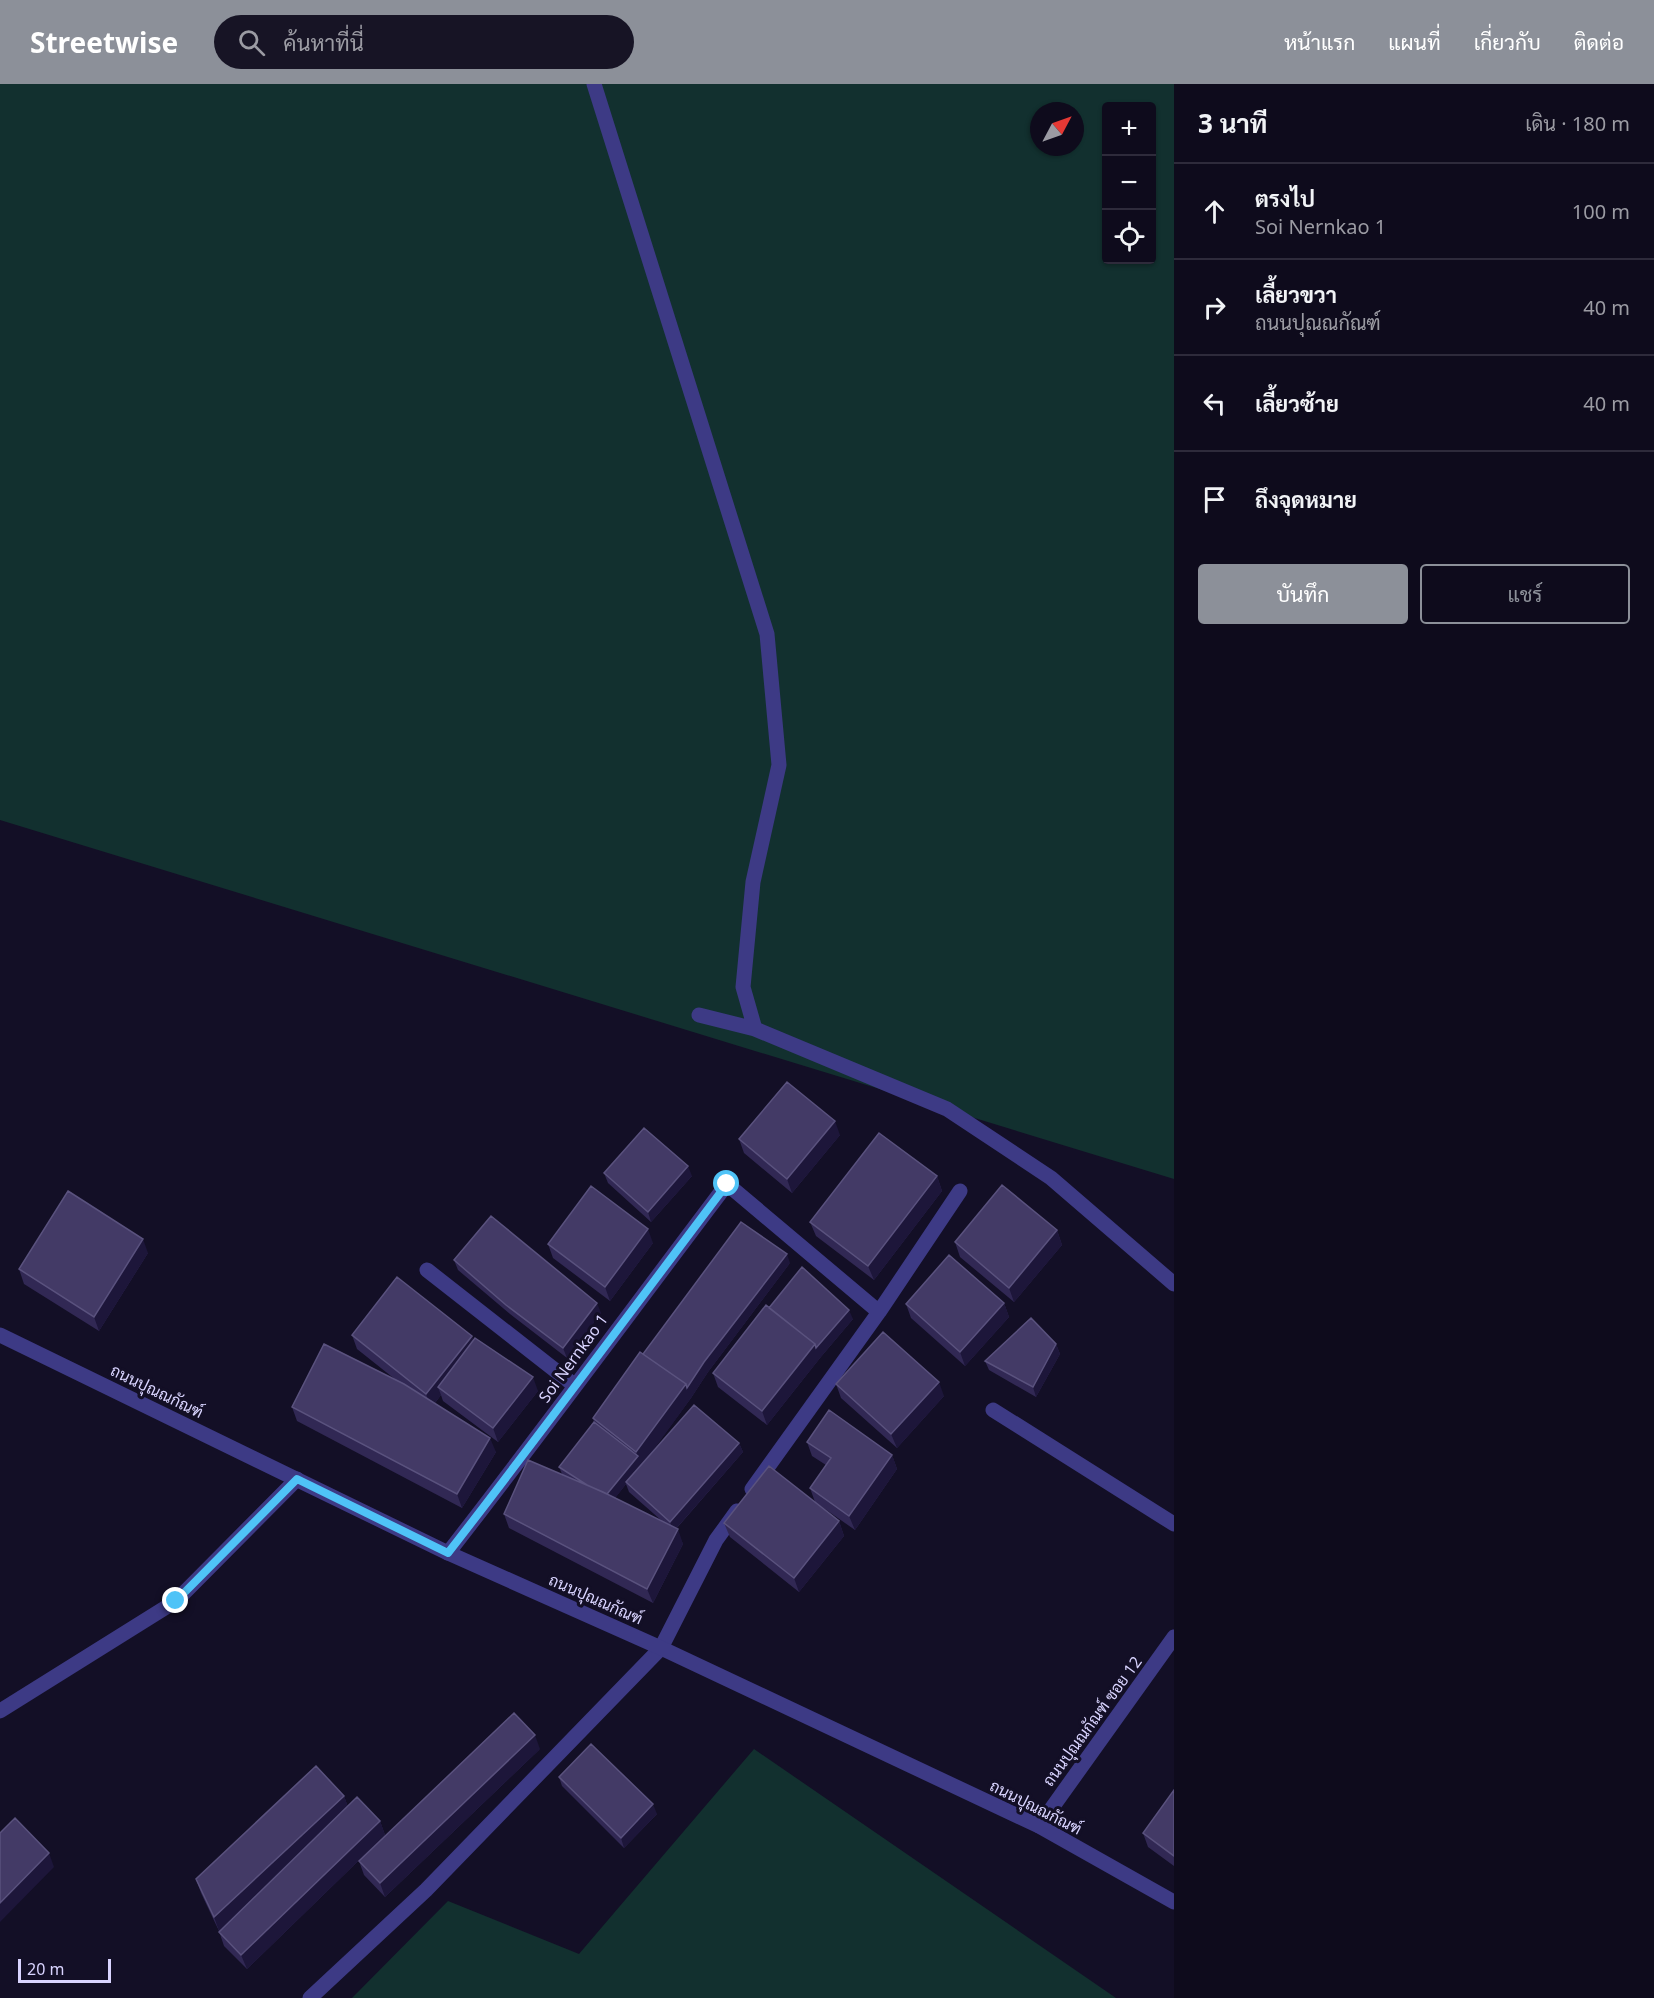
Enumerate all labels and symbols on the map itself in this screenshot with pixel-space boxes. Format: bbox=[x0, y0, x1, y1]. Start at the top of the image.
north arrow bbox=[1030, 102, 1084, 156]
route start bbox=[713, 1170, 739, 1196]
street label: Soi Nernkao 1 bbox=[533, 1309, 613, 1407]
street label: ถนนปุณณกัณฑ์ bbox=[107, 1358, 207, 1424]
street label: ถนนปุณณกัณฑ์ bbox=[545, 1568, 647, 1630]
route end bbox=[162, 1587, 188, 1613]
street label: ถนนปุณณกัณฑ์ ซอย 12 bbox=[1037, 1651, 1147, 1791]
street label: ถนนปุณณกัณฑ์ bbox=[986, 1773, 1086, 1841]
scale bar bbox=[18, 1956, 111, 1984]

